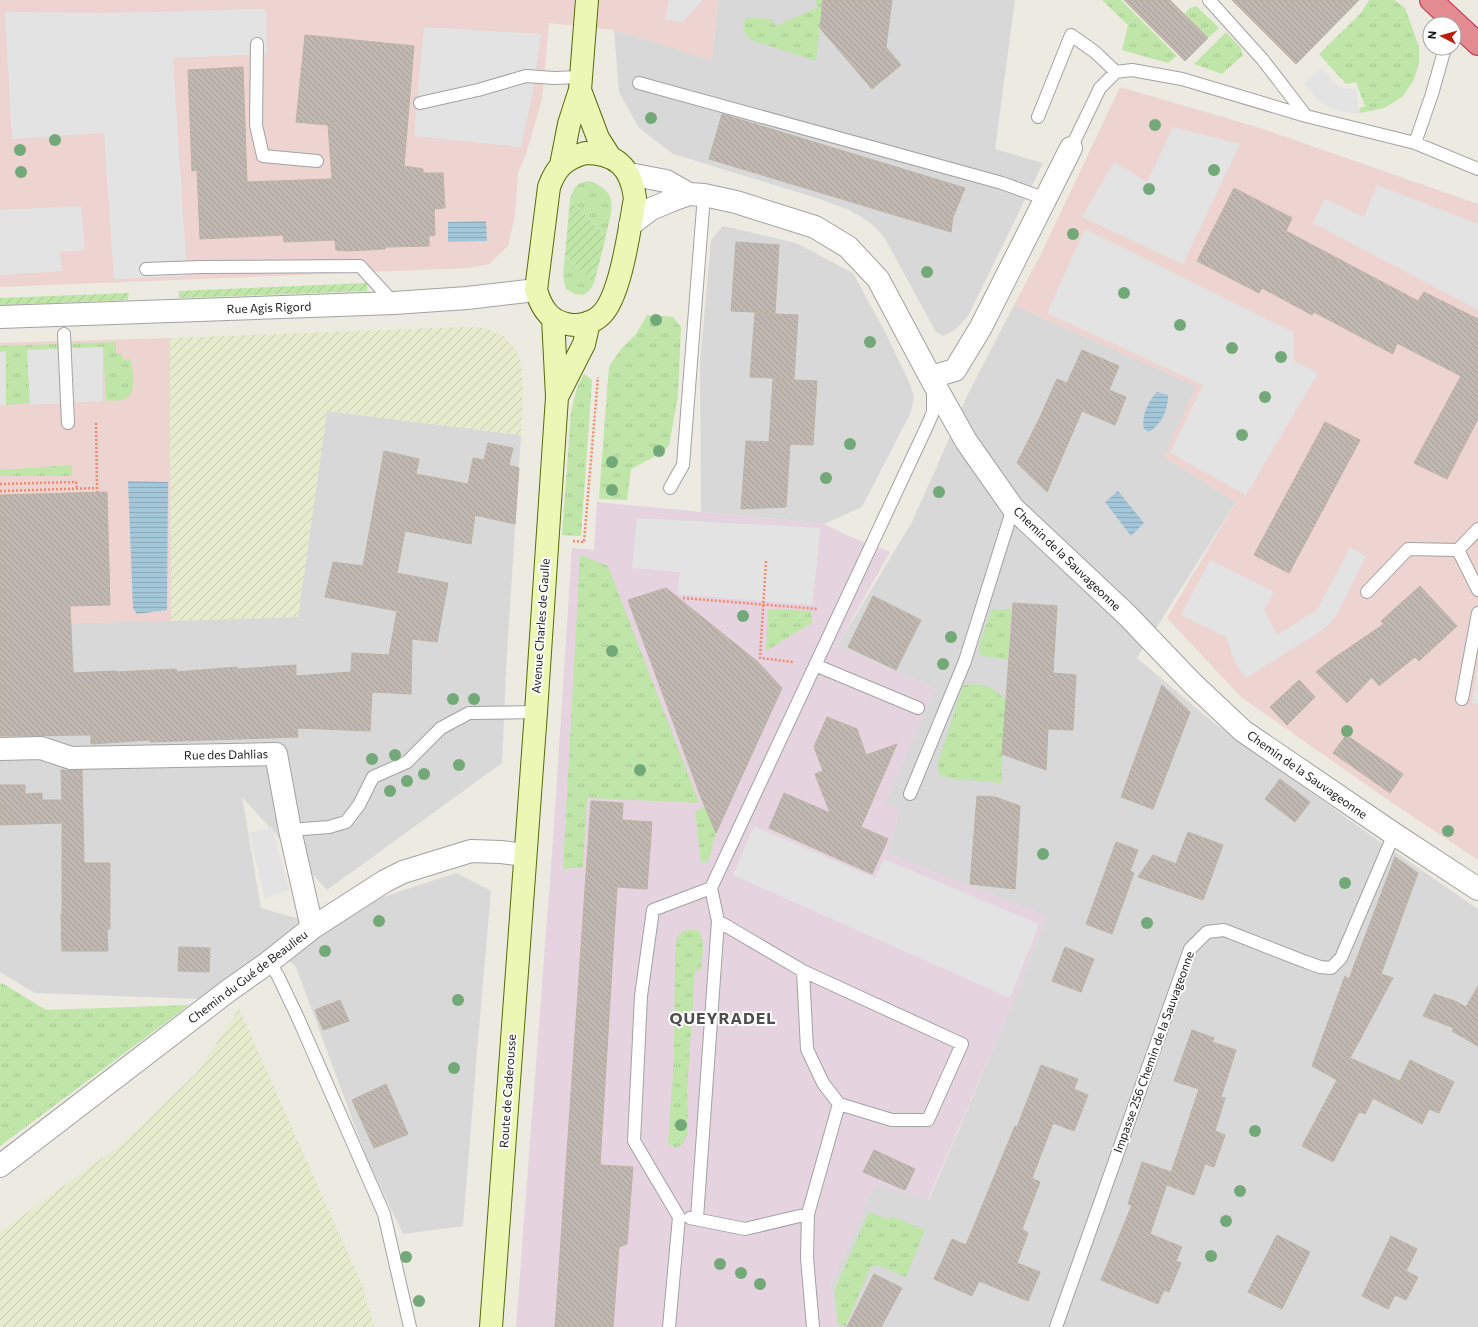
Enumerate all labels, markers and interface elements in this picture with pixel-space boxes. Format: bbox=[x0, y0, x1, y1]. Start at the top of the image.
north arrow bbox=[1422, 16, 1462, 56]
text: N bbox=[1425, 30, 1438, 40]
street label: Rue Agis Rigord bbox=[226, 299, 312, 315]
street label: Chemin de la Sauvageonne bbox=[1011, 503, 1124, 613]
street label: Avenue Charles de Gaulle bbox=[528, 558, 552, 694]
street label: Chemin de la Sauvageonne bbox=[1245, 727, 1370, 821]
street label: Rue des Dahlias bbox=[184, 746, 268, 762]
street label: Chemin du Gué de Beaulieu bbox=[185, 927, 310, 1026]
street label: Impasse 256 Chemin de la Sauvageonne bbox=[1110, 949, 1196, 1154]
district label: QUEYRADEL bbox=[669, 1008, 777, 1027]
street label: Route de Caderousse bbox=[496, 1034, 518, 1148]

